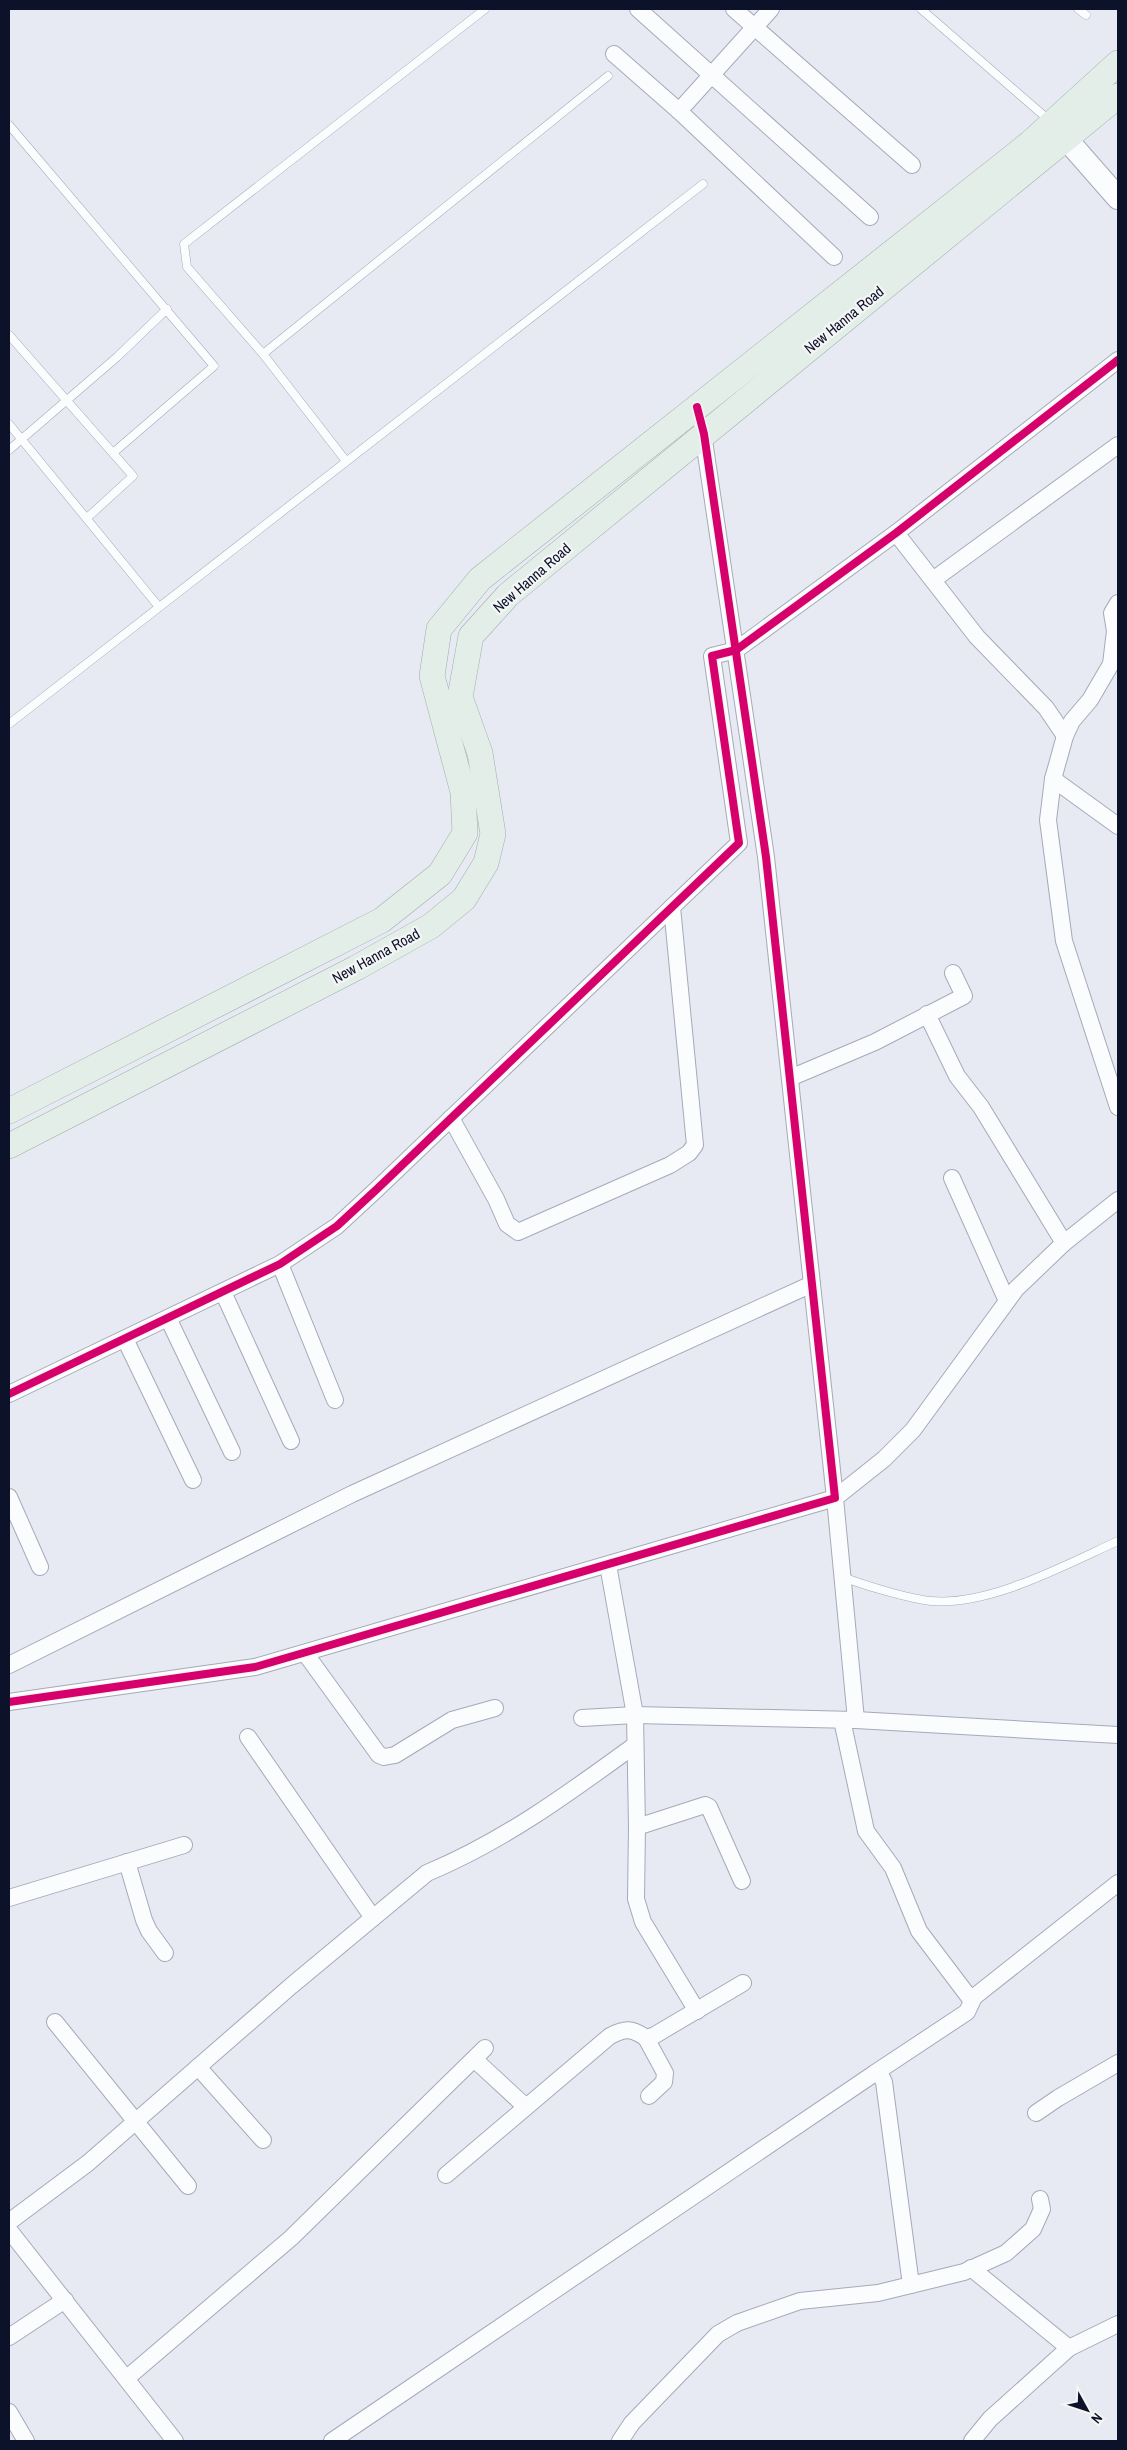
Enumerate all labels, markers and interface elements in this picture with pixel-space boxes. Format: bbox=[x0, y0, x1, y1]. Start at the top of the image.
street label: New Hanna Road bbox=[799, 281, 888, 358]
street label: New Hanna Road bbox=[488, 538, 575, 617]
street label: New Hanna Road bbox=[328, 923, 423, 988]
north arrow bbox=[1062, 2385, 1112, 2435]
text: N bbox=[1087, 2409, 1107, 2427]

